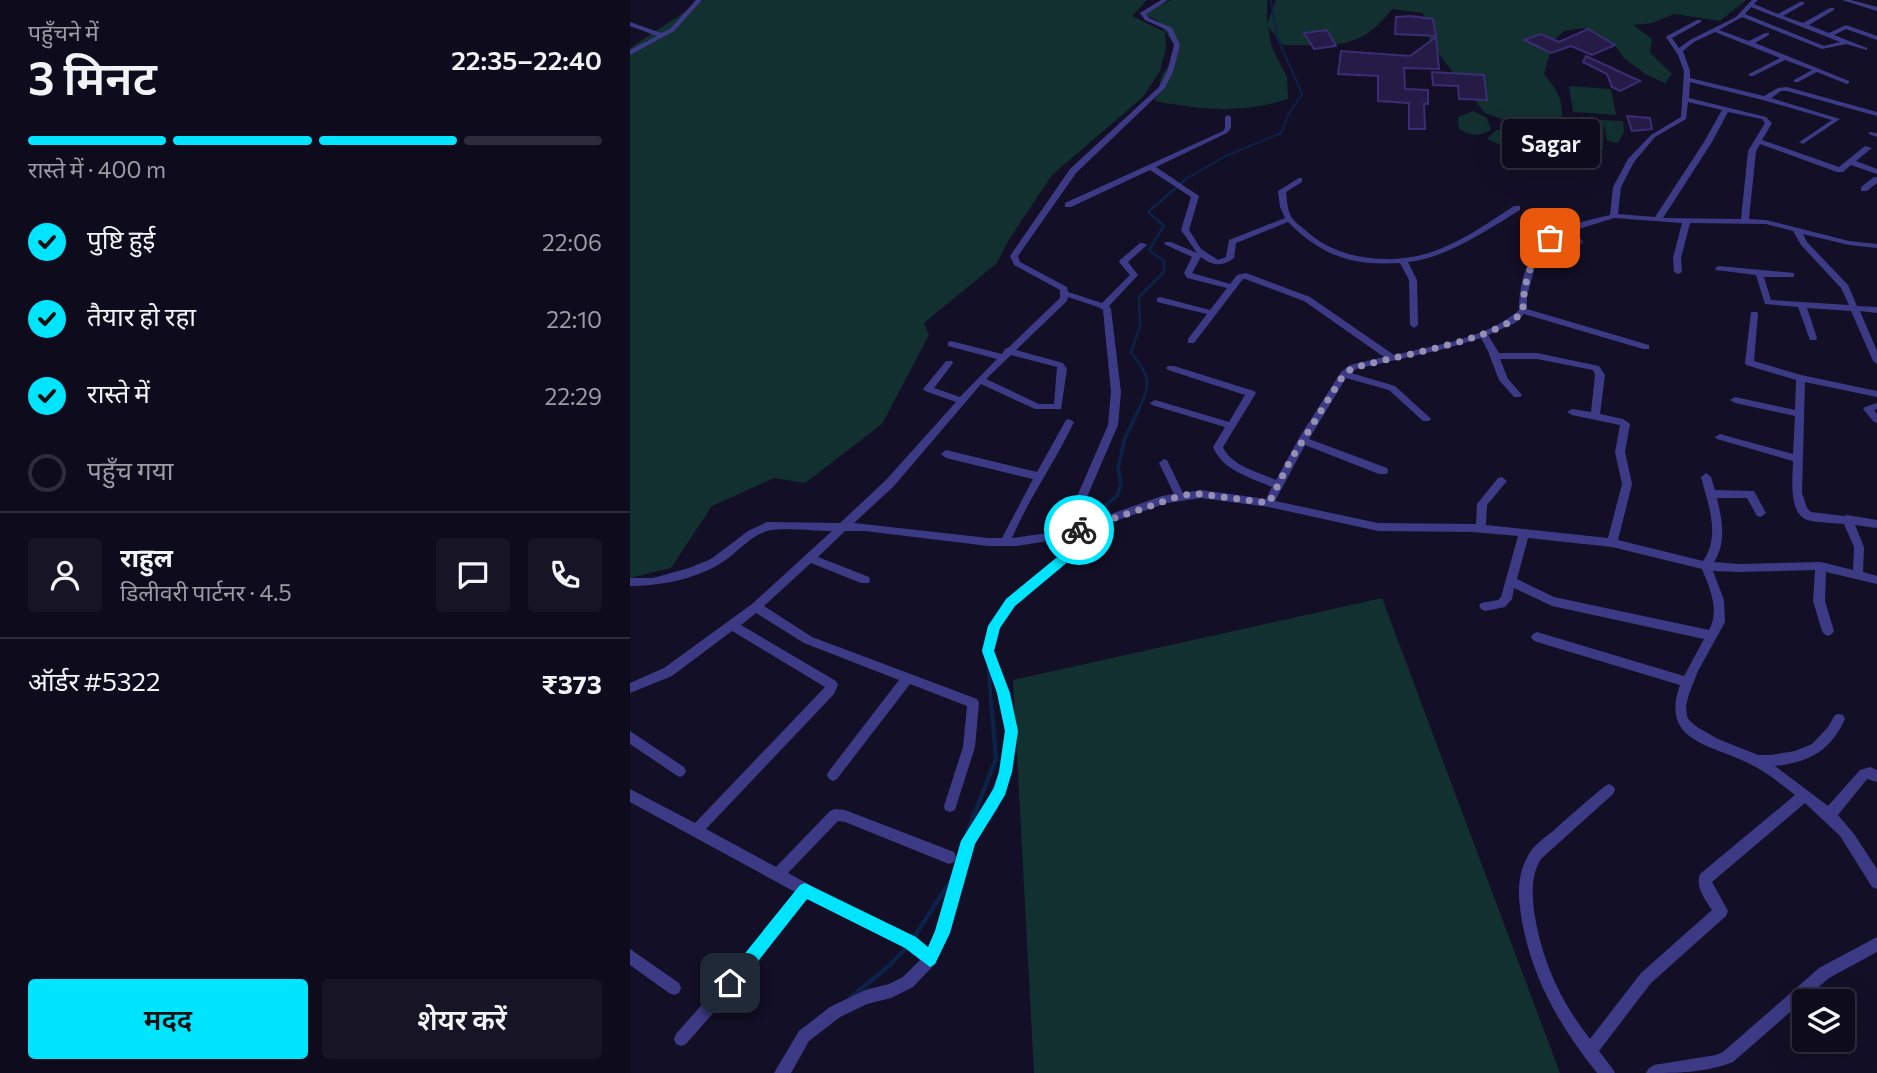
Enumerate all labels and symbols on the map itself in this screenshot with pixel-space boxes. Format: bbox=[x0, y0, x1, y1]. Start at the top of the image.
callout: Sagar bbox=[1501, 119, 1599, 168]
pin bbox=[1520, 208, 1580, 268]
courier bbox=[1044, 495, 1114, 565]
pin bbox=[700, 953, 760, 1013]

